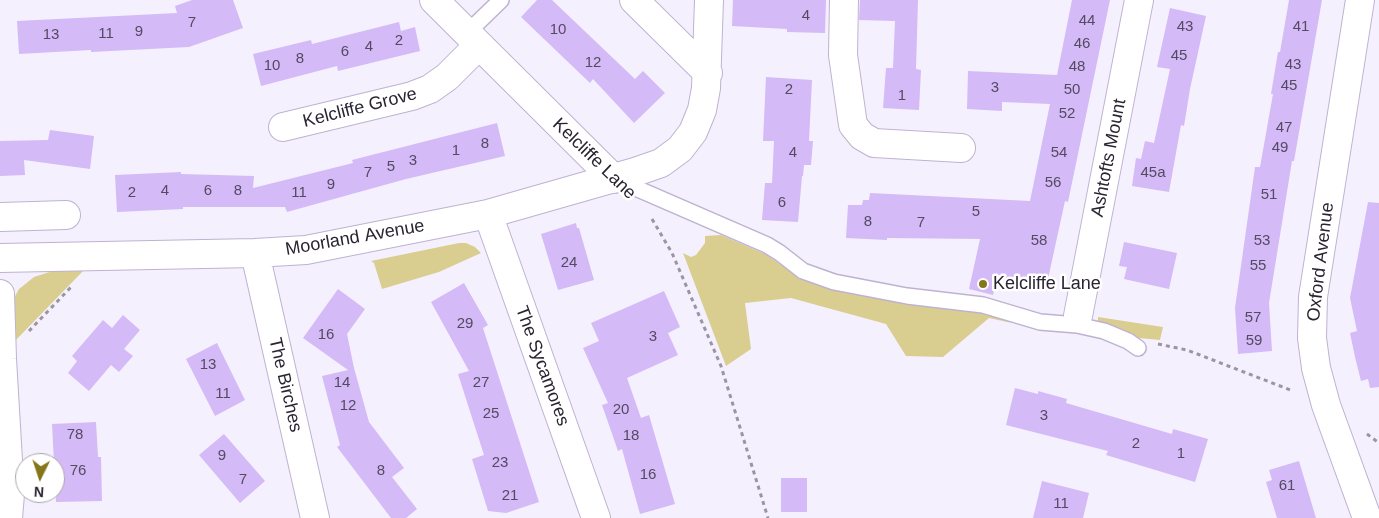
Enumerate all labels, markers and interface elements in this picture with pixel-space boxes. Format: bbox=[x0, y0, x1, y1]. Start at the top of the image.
house number: 4 bbox=[802, 7, 810, 25]
house number: 44 bbox=[1079, 12, 1095, 30]
house number: 7 bbox=[188, 14, 196, 32]
house number: 43 bbox=[1177, 18, 1193, 36]
house number: 41 bbox=[1293, 18, 1309, 36]
house number: 10 bbox=[550, 21, 566, 39]
house number: 9 bbox=[135, 23, 143, 41]
house number: 11 bbox=[98, 25, 114, 43]
house number: 13 bbox=[43, 26, 59, 44]
house number: 2 bbox=[395, 32, 403, 50]
house number: 46 bbox=[1074, 35, 1090, 53]
house number: 4 bbox=[365, 38, 373, 56]
house number: 6 bbox=[341, 43, 349, 61]
house number: 45 bbox=[1171, 47, 1187, 65]
house number: 8 bbox=[296, 50, 304, 68]
house number: 12 bbox=[585, 54, 601, 72]
house number: 43 bbox=[1285, 56, 1301, 74]
house number: 10 bbox=[264, 57, 280, 75]
house number: 48 bbox=[1069, 58, 1085, 76]
house number: 45 bbox=[1281, 77, 1297, 95]
house number: 3 bbox=[991, 79, 999, 97]
house number: 2 bbox=[785, 81, 793, 99]
house number: 50 bbox=[1064, 81, 1080, 99]
street label: Kelcliffe Grove bbox=[301, 83, 419, 133]
house number: 1 bbox=[898, 87, 906, 105]
street label: Ashtofts Mount bbox=[1087, 97, 1131, 219]
house number: 52 bbox=[1059, 105, 1075, 123]
street label: Kelcliffe Lane bbox=[548, 114, 640, 204]
house number: 47 bbox=[1276, 119, 1292, 137]
house number: 8 bbox=[481, 135, 489, 153]
house number: 49 bbox=[1272, 139, 1288, 157]
house number: 1 bbox=[452, 142, 460, 160]
house number: 4 bbox=[789, 144, 797, 162]
house number: 54 bbox=[1051, 144, 1067, 162]
house number: 3 bbox=[409, 152, 417, 170]
house number: 5 bbox=[387, 158, 395, 176]
house number: 7 bbox=[364, 164, 372, 182]
house number: 45a bbox=[1140, 164, 1166, 182]
house number: 56 bbox=[1045, 174, 1061, 192]
house number: 9 bbox=[327, 176, 335, 194]
house number: 4 bbox=[161, 182, 169, 200]
house number: 6 bbox=[204, 182, 212, 200]
house number: 8 bbox=[234, 182, 242, 200]
house number: 2 bbox=[128, 184, 136, 202]
house number: 11 bbox=[291, 184, 307, 202]
house number: 51 bbox=[1261, 186, 1277, 204]
house number: 6 bbox=[778, 194, 786, 212]
street label: Oxford Avenue bbox=[1303, 201, 1339, 323]
house number: 5 bbox=[972, 203, 980, 221]
house number: 8 bbox=[864, 213, 872, 231]
house number: 7 bbox=[917, 214, 925, 232]
street label: Moorland Avenue bbox=[284, 215, 426, 261]
house number: 58 bbox=[1031, 232, 1047, 250]
house number: 53 bbox=[1254, 232, 1270, 250]
house number: 24 bbox=[561, 254, 577, 272]
house number: 55 bbox=[1250, 257, 1266, 275]
place label: Kelcliffe Lane bbox=[993, 273, 1101, 295]
marker: Kelcliffe Lane bbox=[977, 278, 989, 290]
street label: The Sycamores bbox=[510, 303, 574, 429]
house number: 57 bbox=[1245, 309, 1261, 327]
house number: 29 bbox=[457, 315, 473, 333]
house number: 16 bbox=[318, 326, 334, 344]
house number: 3 bbox=[649, 328, 657, 346]
house number: 59 bbox=[1246, 332, 1262, 350]
street label: The Birches bbox=[264, 336, 306, 434]
house number: 13 bbox=[200, 356, 216, 374]
house number: 14 bbox=[334, 374, 350, 392]
house number: 27 bbox=[473, 374, 489, 392]
house number: 11 bbox=[215, 385, 231, 403]
house number: 12 bbox=[340, 397, 356, 415]
house number: 20 bbox=[613, 401, 629, 419]
house number: 25 bbox=[483, 405, 499, 423]
house number: 3 bbox=[1040, 407, 1048, 425]
house number: 78 bbox=[67, 426, 83, 444]
house number: 18 bbox=[623, 427, 639, 445]
house number: 2 bbox=[1132, 435, 1140, 453]
house number: 1 bbox=[1177, 445, 1185, 463]
house number: 9 bbox=[218, 447, 226, 465]
north arrow bbox=[15, 453, 65, 503]
house number: 23 bbox=[492, 454, 508, 472]
house number: 76 bbox=[70, 462, 86, 480]
house number: 8 bbox=[377, 462, 385, 480]
house number: 16 bbox=[640, 466, 656, 484]
house number: 7 bbox=[239, 471, 247, 489]
house number: 61 bbox=[1279, 477, 1295, 495]
text: N bbox=[33, 484, 45, 500]
house number: 21 bbox=[502, 487, 518, 505]
house number: 11 bbox=[1053, 495, 1069, 513]

